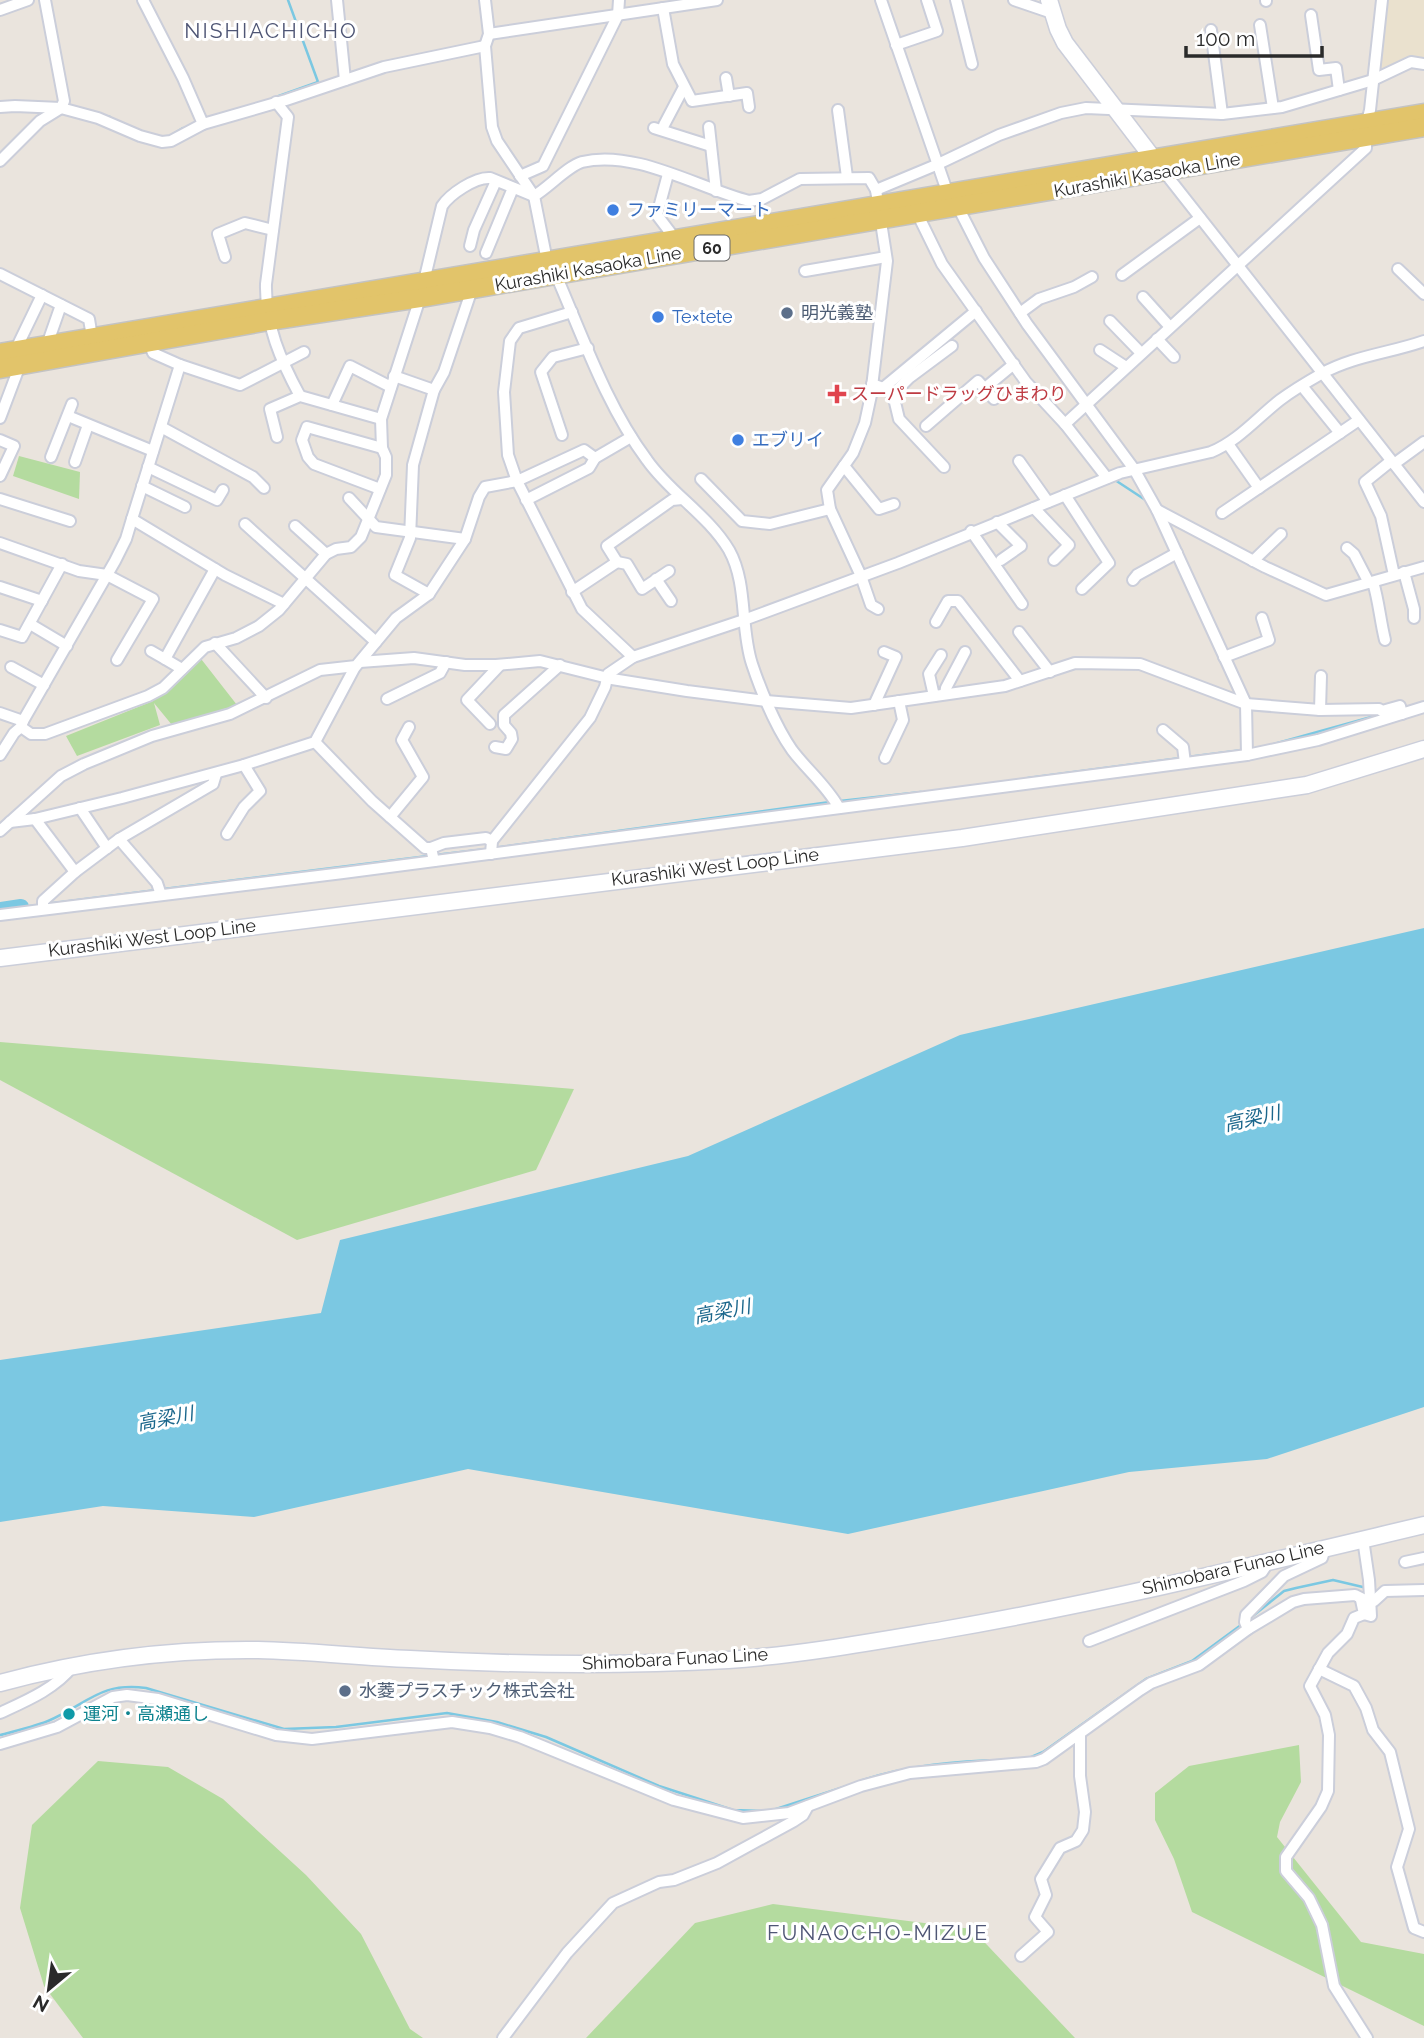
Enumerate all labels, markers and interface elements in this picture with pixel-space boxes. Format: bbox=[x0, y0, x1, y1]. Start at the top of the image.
scale bar bbox=[1186, 14, 1322, 58]
district label: NISHIACHICHO bbox=[184, 18, 358, 43]
text: 100 m bbox=[1196, 26, 1255, 51]
street label: Kurashiki Kasaoka Line bbox=[1052, 148, 1242, 201]
place label: ファミリーマート bbox=[627, 199, 771, 220]
marker: ファミリーマート bbox=[605, 202, 621, 218]
road number: 60 bbox=[694, 236, 730, 260]
street label: Kurashiki Kasaoka Line bbox=[493, 242, 683, 295]
place label: 明光義塾 bbox=[801, 302, 873, 323]
marker: 明光義塾 bbox=[779, 305, 795, 321]
place label: Te×tete bbox=[672, 306, 733, 327]
marker: Te×tete bbox=[650, 309, 666, 325]
place label: スーパードラッグひまわり bbox=[851, 383, 1067, 404]
marker: スーパードラッグひまわり bbox=[829, 386, 845, 402]
place label: エブリイ bbox=[752, 429, 824, 450]
marker: エブリイ bbox=[730, 432, 746, 448]
street label: Kurashiki West Loop Line bbox=[610, 843, 820, 890]
street label: Kurashiki West Loop Line bbox=[47, 914, 257, 961]
water label: 高梁川 bbox=[1222, 1100, 1284, 1135]
water label: 高梁川 bbox=[692, 1294, 754, 1327]
water label: 高梁川 bbox=[135, 1401, 197, 1434]
street label: Shimobara Funao Line bbox=[1140, 1536, 1326, 1599]
street label: Shimobara Funao Line bbox=[582, 1643, 769, 1674]
place label: 水菱プラスチック株式会社 bbox=[359, 1680, 575, 1701]
marker: 水菱プラスチック株式会社 bbox=[337, 1683, 353, 1699]
place label: 運河・高瀬通し bbox=[83, 1703, 209, 1724]
marker: 運河・高瀬通し bbox=[61, 1706, 77, 1722]
district label: FUNAOCHO-MIZUE bbox=[767, 1920, 989, 1945]
north arrow bbox=[14, 1954, 84, 2024]
text: N bbox=[29, 1991, 52, 2017]

